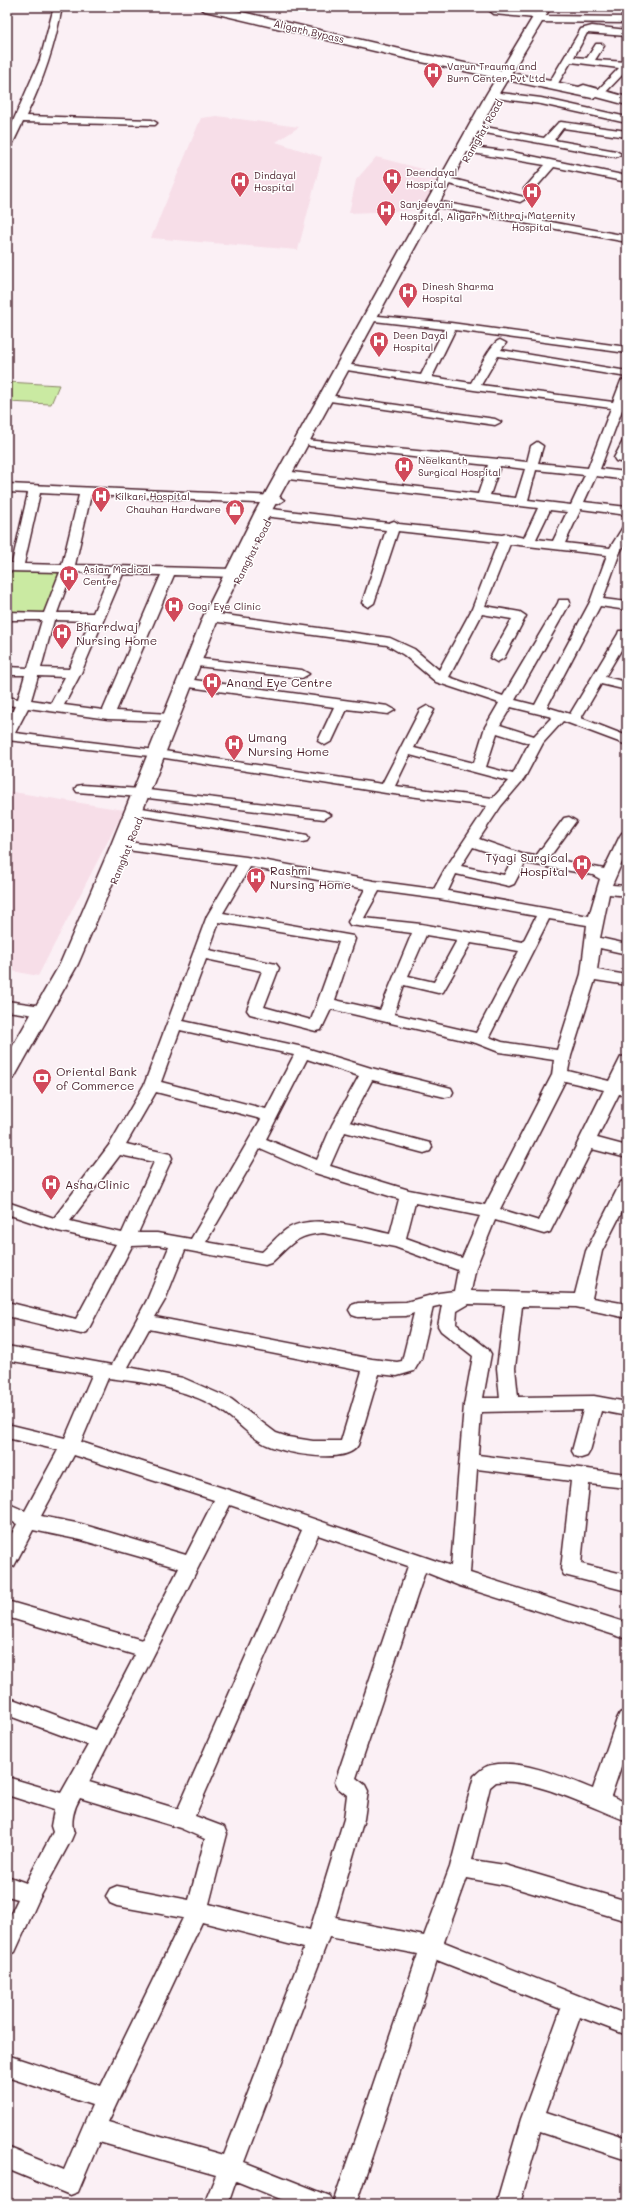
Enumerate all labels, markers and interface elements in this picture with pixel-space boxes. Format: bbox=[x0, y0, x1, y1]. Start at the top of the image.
street label: Aligarh Bypass bbox=[272, 16, 346, 46]
place label: Varun Trauma and Burn Center Pvt Ltd bbox=[447, 59, 545, 85]
hospital icon: Varun Trauma and Burn Center Pvt Ltd bbox=[422, 61, 444, 89]
street label: Ramghat Road bbox=[458, 97, 506, 165]
place label: Deendayal Hospital bbox=[406, 165, 457, 191]
hospital icon: Deendayal Hospital bbox=[381, 167, 403, 195]
place label: Dindayal Hospital bbox=[254, 168, 296, 194]
hospital icon: Dindayal Hospital bbox=[229, 170, 251, 198]
hospital icon: Mithraj Maternity Hospital bbox=[521, 181, 543, 209]
place label: Sanjeevani Hospital, Aligarh bbox=[400, 197, 482, 223]
hospital icon: Sanjeevani Hospital, Aligarh bbox=[375, 199, 397, 227]
place label: Mithraj Maternity Hospital bbox=[489, 208, 575, 234]
place label: Dinesh Sharma Hospital bbox=[422, 279, 494, 305]
hospital icon: Dinesh Sharma Hospital bbox=[397, 281, 419, 309]
place label: Deen Dayal Hospital bbox=[393, 328, 448, 354]
hospital icon: Deen Dayal Hospital bbox=[368, 330, 390, 358]
place label: Neelkanth Surgical Hospital bbox=[418, 453, 501, 479]
hospital icon: Neelkanth Surgical Hospital bbox=[393, 455, 415, 483]
hospital icon: Kilkari Hospital bbox=[90, 485, 112, 513]
place label: Kilkari Hospital bbox=[115, 489, 190, 503]
shop icon: Chauhan Hardware bbox=[224, 498, 246, 526]
place label: Chauhan Hardware bbox=[126, 502, 221, 516]
street label: Ramghat Road bbox=[230, 517, 274, 587]
place label: Asian Medical Centre bbox=[83, 562, 151, 588]
hospital icon: Asian Medical Centre bbox=[58, 564, 80, 592]
hospital icon: Gogi Eye Clinic bbox=[163, 595, 185, 623]
place label: Gogi Eye Clinic bbox=[188, 599, 261, 613]
place label: Bharrdwaj Nursing Home bbox=[76, 618, 157, 648]
hospital icon: Bharrdwaj Nursing Home bbox=[51, 622, 73, 650]
hospital icon: Anand Eye Centre bbox=[201, 671, 223, 699]
place label: Anand Eye Centre bbox=[226, 674, 332, 690]
place label: Umang Nursing Home bbox=[248, 729, 329, 759]
hospital icon: Umang Nursing Home bbox=[223, 733, 245, 761]
street label: Ramghat Road bbox=[106, 816, 146, 886]
place label: Tyagi Surgical Hospital bbox=[486, 849, 568, 879]
hospital icon: Tyagi Surgical Hospital bbox=[571, 853, 593, 881]
place label: Rashmi Nursing Home bbox=[270, 862, 351, 892]
hospital icon: Rashmi Nursing Home bbox=[245, 866, 267, 894]
place label: Oriental Bank of Commerce bbox=[56, 1063, 137, 1093]
bank icon: Oriental Bank of Commerce bbox=[31, 1067, 53, 1095]
hospital icon: Asha Clinic bbox=[40, 1173, 62, 1201]
place label: Asha Clinic bbox=[65, 1176, 130, 1192]

